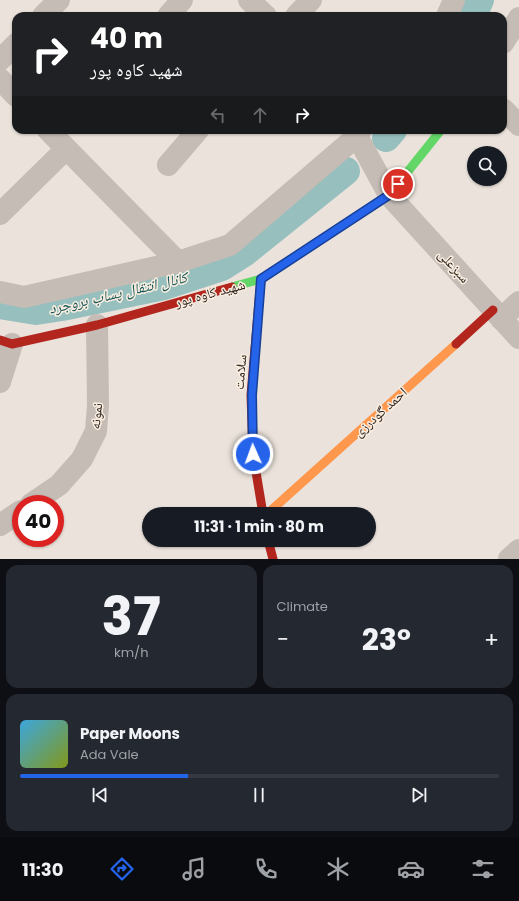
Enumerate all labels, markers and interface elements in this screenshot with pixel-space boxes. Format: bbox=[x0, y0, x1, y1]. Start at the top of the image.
text: 40 m bbox=[90, 19, 163, 58]
icon: right bbox=[24, 28, 76, 80]
text: شهید کاوه پور bbox=[90, 57, 183, 82]
icon: left bbox=[207, 104, 229, 126]
icon: ahead bbox=[249, 104, 271, 126]
icon: right bbox=[291, 104, 313, 126]
map controls bbox=[467, 146, 507, 186]
button: search bbox=[467, 146, 507, 186]
pin bbox=[381, 167, 415, 201]
icon: arrive bbox=[387, 173, 409, 195]
street label: سبزعلی bbox=[433, 245, 475, 287]
water label: کانال انتقال پساب بروجرد bbox=[47, 266, 192, 319]
street label: شهید کاوه پور bbox=[172, 274, 247, 312]
street label: سلامت bbox=[228, 353, 252, 391]
street label: احمد گودرزی bbox=[349, 382, 411, 442]
street label: نمونه bbox=[85, 402, 107, 430]
position arrow bbox=[232, 433, 274, 475]
speed limit sign: 40 bbox=[12, 495, 64, 547]
text: 11:31 · 1 min · 80 m bbox=[194, 516, 324, 537]
text: 37 bbox=[102, 580, 161, 653]
text: Climate bbox=[277, 597, 328, 616]
text: 23° bbox=[362, 618, 411, 661]
text: − bbox=[277, 624, 289, 655]
text: + bbox=[484, 624, 499, 655]
text: km/h bbox=[114, 643, 149, 662]
text: Paper Moons bbox=[80, 723, 180, 744]
text: Ada Vale bbox=[80, 745, 139, 764]
icon: previous bbox=[89, 784, 111, 806]
icon: pause bbox=[248, 784, 270, 806]
icon: next bbox=[408, 784, 430, 806]
icon: directions bbox=[108, 855, 136, 883]
icon: music bbox=[180, 855, 208, 883]
icon: phone bbox=[252, 855, 280, 883]
icon: climate bbox=[324, 855, 352, 883]
icon: car bbox=[397, 855, 425, 883]
icon: filters bbox=[469, 855, 497, 883]
text: 11:30 bbox=[22, 857, 63, 882]

